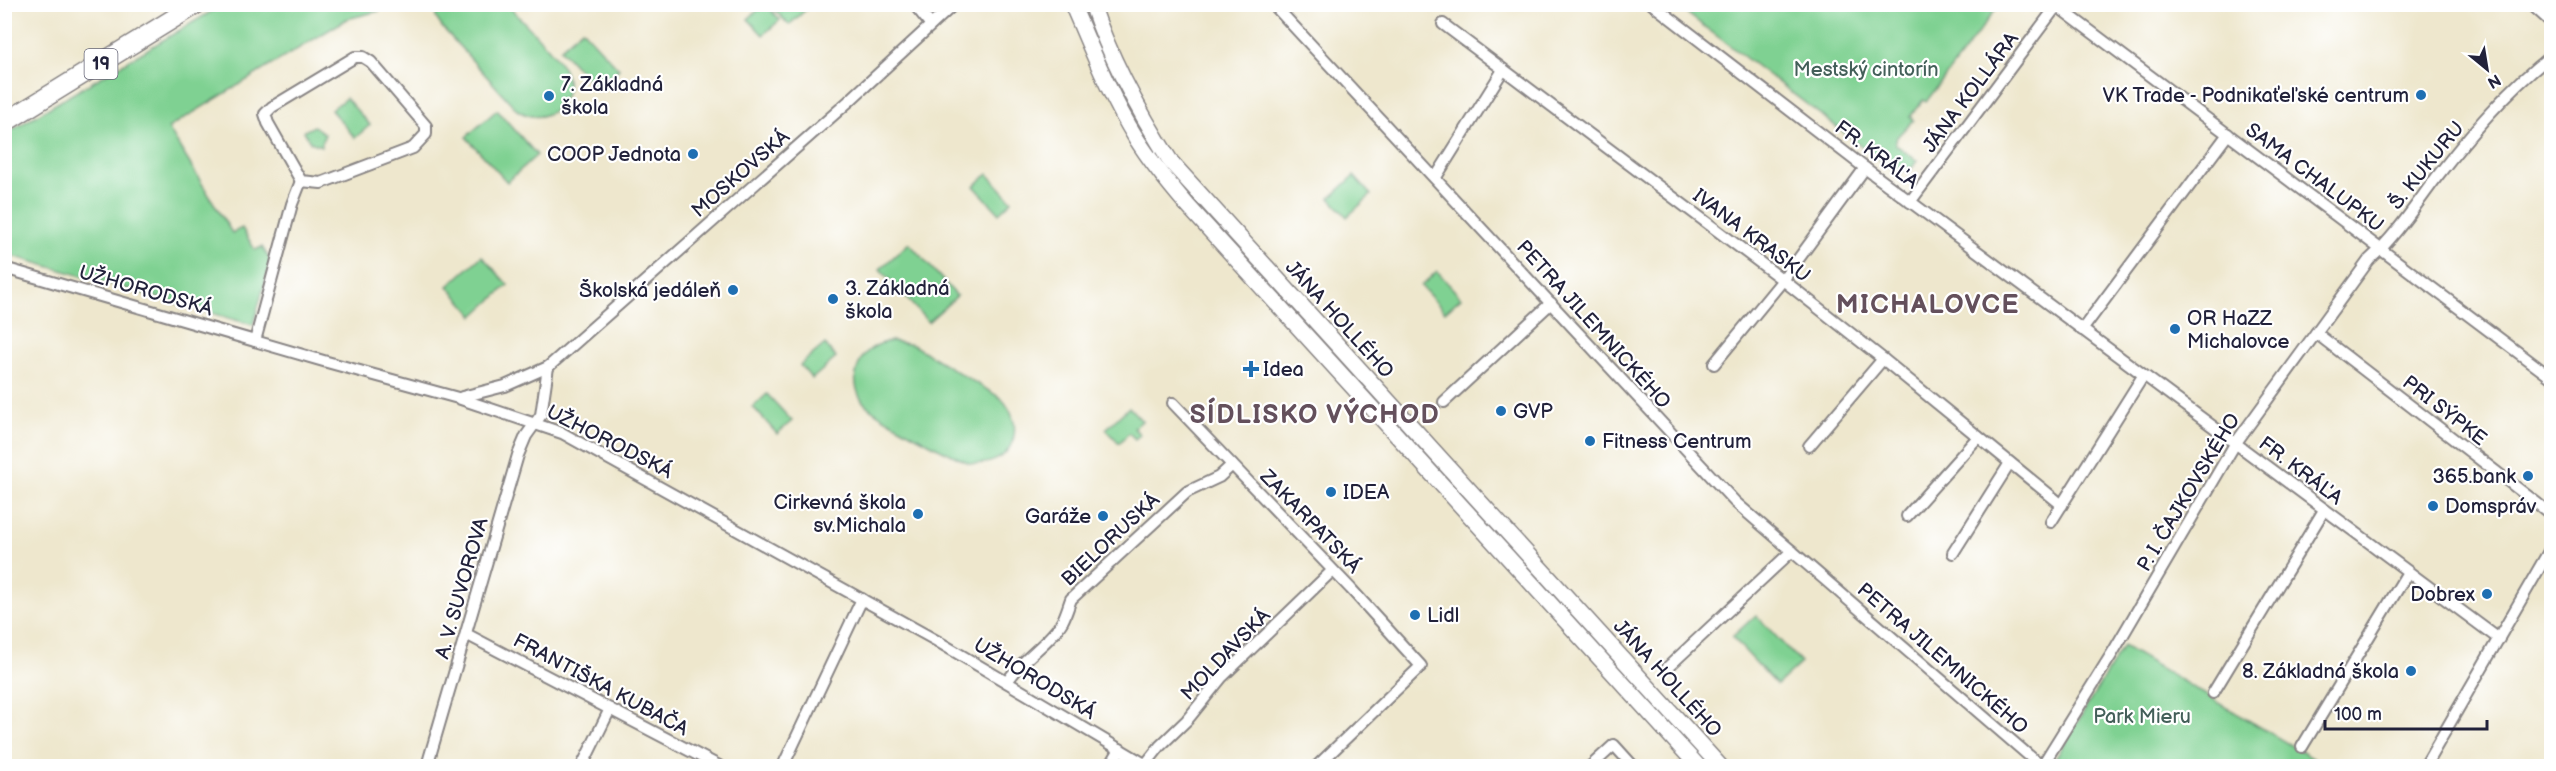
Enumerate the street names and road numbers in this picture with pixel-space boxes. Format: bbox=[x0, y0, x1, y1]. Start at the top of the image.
street label: JÁNA KOLLÁRA bbox=[1917, 27, 2024, 157]
road number: 19 bbox=[84, 49, 118, 79]
street label: FR. KRÁĽA bbox=[1830, 115, 1924, 195]
street label: Š. KUKURU bbox=[2383, 116, 2470, 214]
street label: SAMA CHALUPKU bbox=[2241, 118, 2388, 237]
street label: MOSKOVSKÁ bbox=[686, 124, 795, 223]
street label: IVANA KRASKU bbox=[1688, 184, 1815, 288]
street label: PETRA JILEMNICKÉHO bbox=[1511, 235, 1676, 414]
street label: JÁNA HOLLÉHO bbox=[1280, 255, 1399, 383]
street label: UŽHORODSKÁ bbox=[76, 259, 216, 322]
street label: PRI SÝPKE bbox=[2397, 370, 2492, 451]
street label: UŽHORODSKÁ bbox=[543, 399, 678, 484]
street label: P. I. ČAJKOVSKÉHO bbox=[2131, 408, 2245, 576]
street label: FR. KRÁĽA bbox=[2254, 431, 2348, 511]
street label: ZAKARPATSKÁ bbox=[1254, 464, 1367, 579]
street label: BIELORUSKÁ bbox=[1056, 487, 1165, 591]
street label: A. V. SUVOROVA bbox=[430, 514, 494, 662]
street label: PETRA JILEMNICKÉHO bbox=[1852, 577, 2033, 739]
street label: MOLDAVSKÁ bbox=[1175, 603, 1276, 706]
street label: JÁNA HOLLÉHO bbox=[1608, 614, 1727, 742]
street label: FRANTIŠKA KUBAČA bbox=[509, 627, 694, 742]
street label: UŽHORODSKÁ bbox=[969, 632, 1101, 725]

